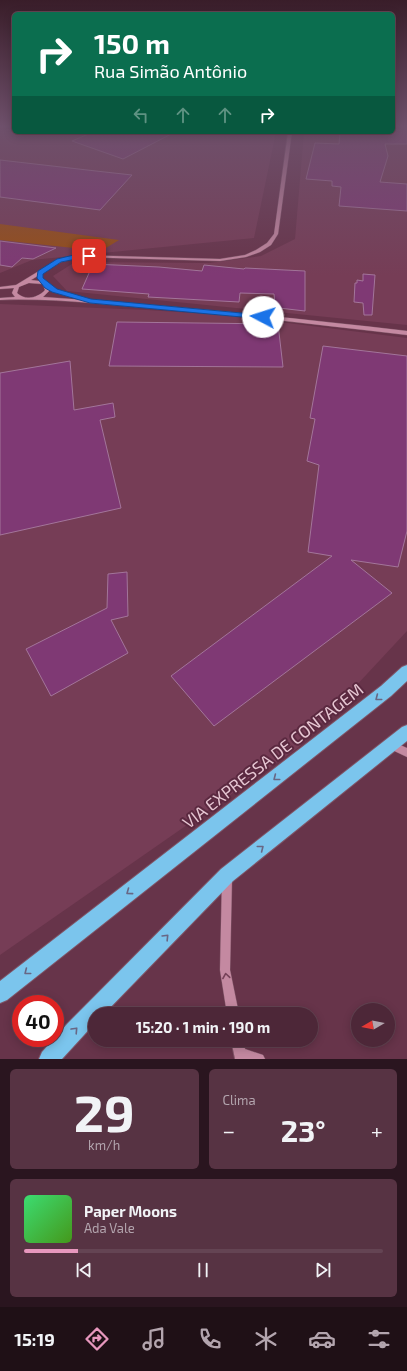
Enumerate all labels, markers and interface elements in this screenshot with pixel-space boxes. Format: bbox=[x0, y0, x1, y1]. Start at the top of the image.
text: 150 m bbox=[94, 26, 170, 60]
icon: right bbox=[28, 28, 80, 80]
text: Rua Simão Antônio bbox=[94, 60, 247, 82]
icon: left bbox=[130, 104, 152, 126]
icon: ahead bbox=[172, 104, 194, 126]
icon: ahead bbox=[214, 104, 236, 126]
icon: right bbox=[256, 104, 278, 126]
pin bbox=[72, 239, 106, 273]
icon: arrive bbox=[78, 245, 100, 267]
position arrow bbox=[242, 296, 284, 338]
street label: VIA EXPRESSA DE CONTAGEM bbox=[178, 678, 367, 832]
one-way arrow bbox=[375, 693, 382, 700]
one-way arrow bbox=[273, 773, 280, 780]
one-way arrow bbox=[256, 846, 263, 853]
one-way arrow bbox=[127, 887, 134, 894]
one-way arrow bbox=[161, 934, 169, 942]
one-way arrow bbox=[24, 967, 31, 974]
one-way arrow bbox=[222, 972, 231, 979]
speed limit sign: 40 bbox=[12, 995, 64, 1047]
north arrow bbox=[351, 1003, 395, 1047]
map controls bbox=[351, 1003, 395, 1047]
text: 15:20 · 1 min · 190 m bbox=[136, 1018, 270, 1036]
one-way arrow bbox=[71, 1027, 78, 1035]
text: 29 bbox=[74, 1080, 135, 1142]
text: Clima bbox=[223, 1092, 256, 1108]
text: 23° bbox=[281, 1112, 326, 1148]
text: − bbox=[223, 1117, 235, 1143]
text: + bbox=[371, 1117, 383, 1143]
text: km/h bbox=[88, 1137, 120, 1153]
text: Paper Moons bbox=[84, 1202, 177, 1220]
text: Ada Vale bbox=[84, 1220, 135, 1236]
icon: previous bbox=[73, 1259, 95, 1281]
icon: pause bbox=[192, 1259, 214, 1281]
icon: next bbox=[312, 1259, 334, 1281]
icon: directions bbox=[83, 1325, 111, 1353]
icon: music bbox=[140, 1325, 168, 1353]
icon: phone bbox=[196, 1325, 224, 1353]
icon: climate bbox=[252, 1325, 280, 1353]
icon: car bbox=[308, 1325, 336, 1353]
icon: filters bbox=[365, 1325, 393, 1353]
text: 15:19 bbox=[14, 1328, 55, 1350]

